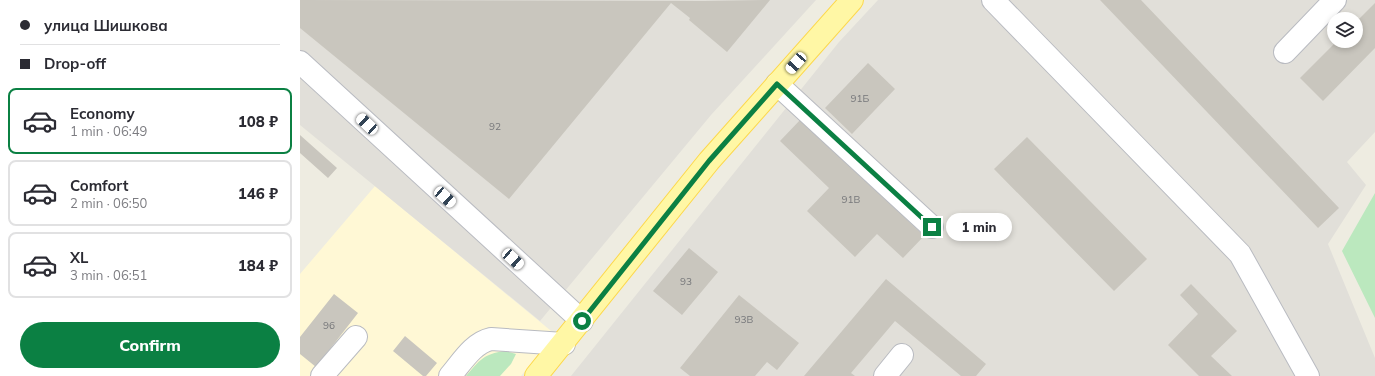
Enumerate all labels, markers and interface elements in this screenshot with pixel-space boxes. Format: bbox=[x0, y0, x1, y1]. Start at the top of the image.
map controls bbox=[1327, 12, 1363, 48]
button: layers bbox=[1327, 12, 1363, 48]
text: улица Шишкова bbox=[44, 16, 168, 35]
car bbox=[784, 50, 808, 76]
text: Drop-off bbox=[44, 54, 106, 73]
house number: 91Б bbox=[851, 92, 870, 105]
icon: car bbox=[22, 103, 58, 139]
text: Economy bbox=[70, 104, 135, 123]
car bbox=[354, 111, 380, 137]
text: 108 ₽ bbox=[238, 112, 278, 131]
house number: 92 bbox=[489, 120, 501, 133]
text: 1 min · 06:49 bbox=[70, 123, 147, 139]
icon: car bbox=[22, 175, 58, 211]
text: Comfort bbox=[70, 176, 128, 195]
text: 146 ₽ bbox=[238, 184, 278, 203]
car bbox=[432, 185, 458, 209]
house number: 91В bbox=[842, 193, 861, 206]
text: 2 min · 06:50 bbox=[70, 195, 147, 211]
callout: 1 min bbox=[946, 213, 1012, 241]
route end bbox=[923, 218, 941, 236]
text: 1 min bbox=[962, 219, 996, 235]
icon: car bbox=[22, 247, 58, 283]
car bbox=[500, 247, 526, 271]
text: XL bbox=[70, 248, 88, 267]
text: 184 ₽ bbox=[238, 256, 278, 275]
text: 3 min · 06:51 bbox=[70, 267, 147, 283]
house number: 93 bbox=[680, 275, 692, 288]
route start bbox=[573, 312, 591, 330]
house number: 93В bbox=[735, 313, 754, 326]
house number: 96 bbox=[323, 319, 335, 332]
button: Confirm bbox=[20, 322, 280, 368]

